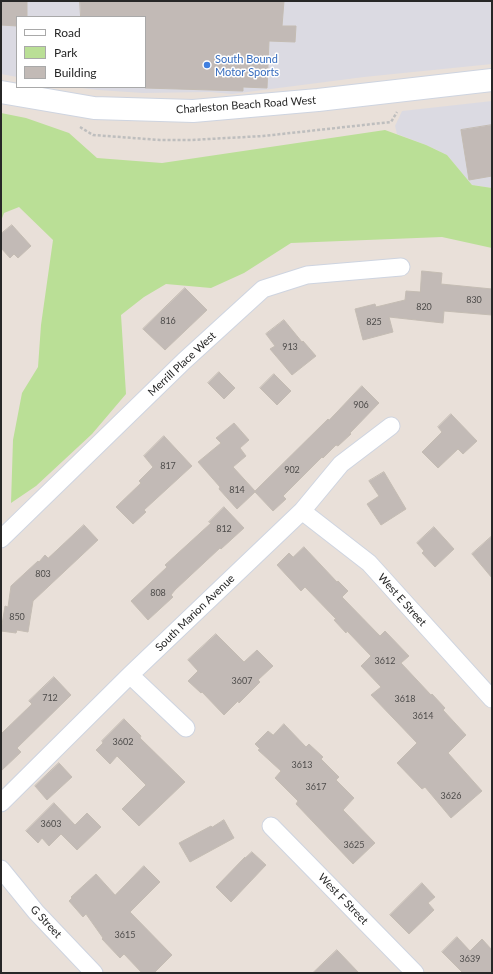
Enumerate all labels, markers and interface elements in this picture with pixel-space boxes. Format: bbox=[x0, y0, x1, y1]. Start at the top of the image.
legend bbox=[16, 16, 146, 88]
text: Road bbox=[54, 25, 81, 40]
text: Park bbox=[54, 45, 77, 60]
place label: South Bound Motor Sports bbox=[215, 52, 279, 78]
marker: South Bound Motor Sports bbox=[202, 60, 212, 70]
text: Building bbox=[54, 65, 97, 80]
street label: Charleston Beach Road West bbox=[176, 94, 316, 116]
house number: 830 bbox=[466, 295, 482, 305]
house number: 820 bbox=[416, 302, 432, 312]
house number: 816 bbox=[160, 316, 176, 326]
house number: 825 bbox=[366, 317, 382, 327]
street label: Merrill Place West bbox=[145, 329, 219, 399]
house number: 913 bbox=[282, 342, 298, 352]
house number: 906 bbox=[353, 400, 369, 410]
house number: 817 bbox=[160, 461, 176, 471]
house number: 902 bbox=[284, 465, 300, 475]
house number: 814 bbox=[229, 485, 245, 495]
house number: 812 bbox=[216, 524, 232, 534]
house number: 803 bbox=[35, 569, 51, 579]
street label: West E Street bbox=[375, 571, 429, 629]
street label: South Marion Avenue bbox=[153, 572, 237, 654]
house number: 808 bbox=[150, 588, 166, 598]
house number: 850 bbox=[9, 612, 25, 622]
house number: 3612 bbox=[375, 656, 395, 666]
house number: 3607 bbox=[232, 676, 252, 686]
house number: 712 bbox=[42, 693, 58, 703]
house number: 3618 bbox=[395, 694, 415, 704]
house number: 3614 bbox=[413, 711, 433, 721]
house number: 3602 bbox=[113, 737, 133, 747]
house number: 3613 bbox=[292, 760, 312, 770]
house number: 3617 bbox=[306, 782, 326, 792]
house number: 3626 bbox=[441, 791, 461, 801]
house number: 3603 bbox=[41, 819, 61, 829]
house number: 3625 bbox=[344, 840, 364, 850]
street label: West F Street bbox=[315, 871, 371, 927]
street label: G Street bbox=[28, 903, 64, 941]
house number: 3615 bbox=[115, 930, 135, 940]
house number: 3639 bbox=[460, 954, 480, 964]

